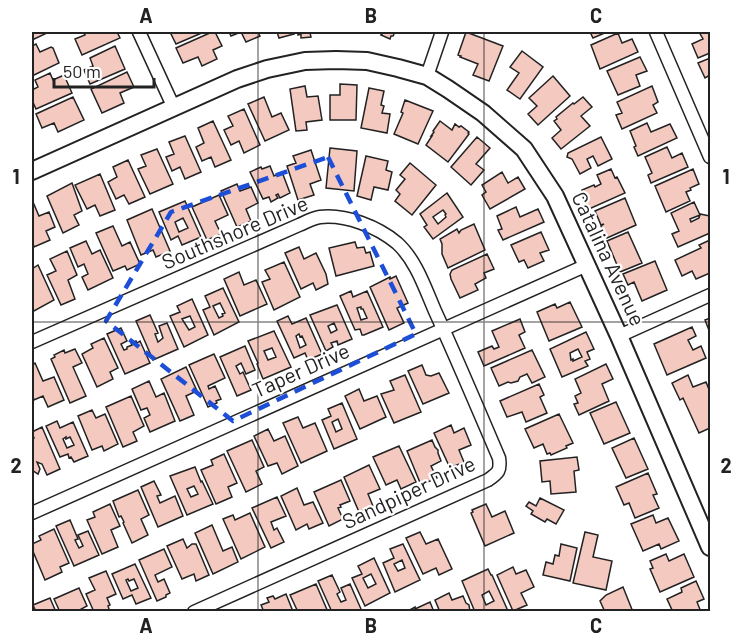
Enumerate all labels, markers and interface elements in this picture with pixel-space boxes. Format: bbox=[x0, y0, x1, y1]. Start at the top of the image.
text: A bbox=[139, 3, 153, 27]
text: B bbox=[365, 3, 377, 27]
text: C bbox=[590, 3, 602, 27]
scale bar bbox=[54, 51, 154, 89]
text: 50 m bbox=[63, 60, 101, 82]
text: 1 bbox=[12, 164, 20, 188]
text: 1 bbox=[722, 164, 730, 188]
street label: Catalina Avenue bbox=[567, 187, 651, 329]
street label: Southshore Drive bbox=[158, 190, 311, 274]
street label: Taper Drive bbox=[248, 337, 353, 402]
street label: Sandpiper Drive bbox=[338, 450, 479, 533]
text: 2 bbox=[10, 453, 22, 477]
text: 2 bbox=[720, 453, 732, 477]
text: A bbox=[139, 613, 153, 637]
text: B bbox=[365, 613, 377, 637]
text: C bbox=[590, 613, 602, 637]

